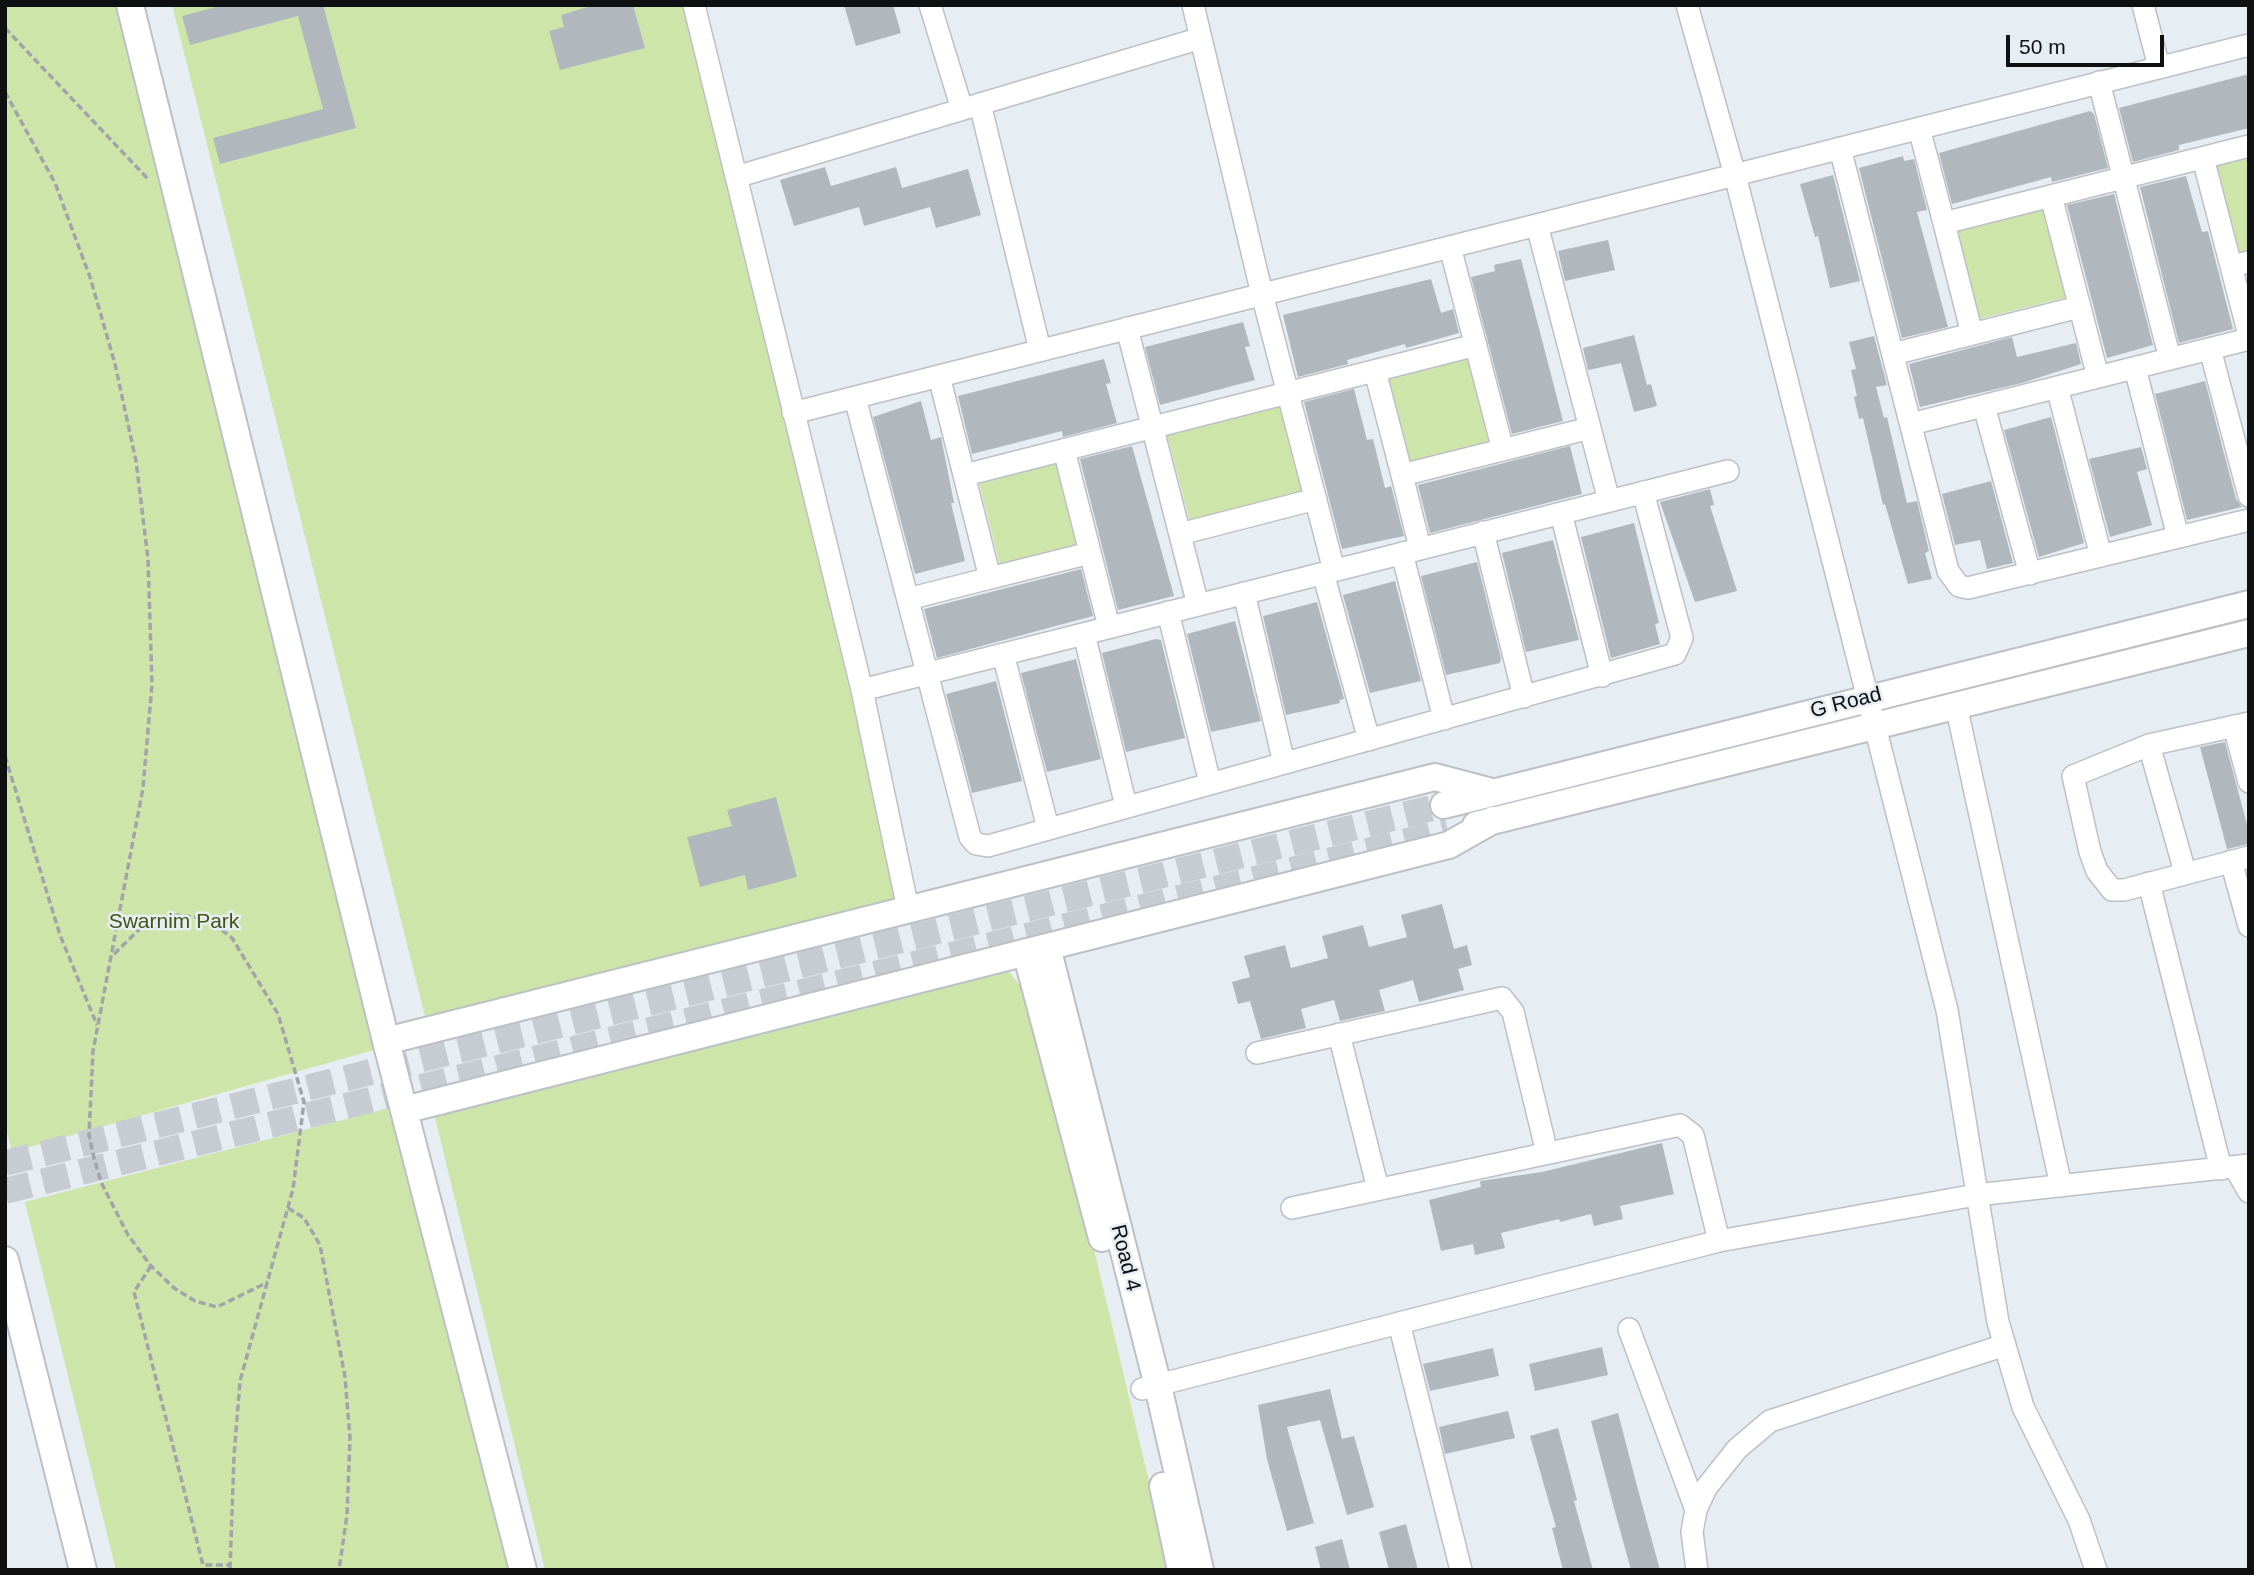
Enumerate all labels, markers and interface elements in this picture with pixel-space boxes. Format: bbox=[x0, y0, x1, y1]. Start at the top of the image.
scale bar bbox=[2009, 21, 2166, 65]
text: 50 m bbox=[2019, 35, 2066, 58]
street label: G Road bbox=[1808, 682, 1884, 724]
park label: Swarnim Park bbox=[109, 909, 239, 935]
street label: Road 4 bbox=[1105, 1222, 1145, 1294]

